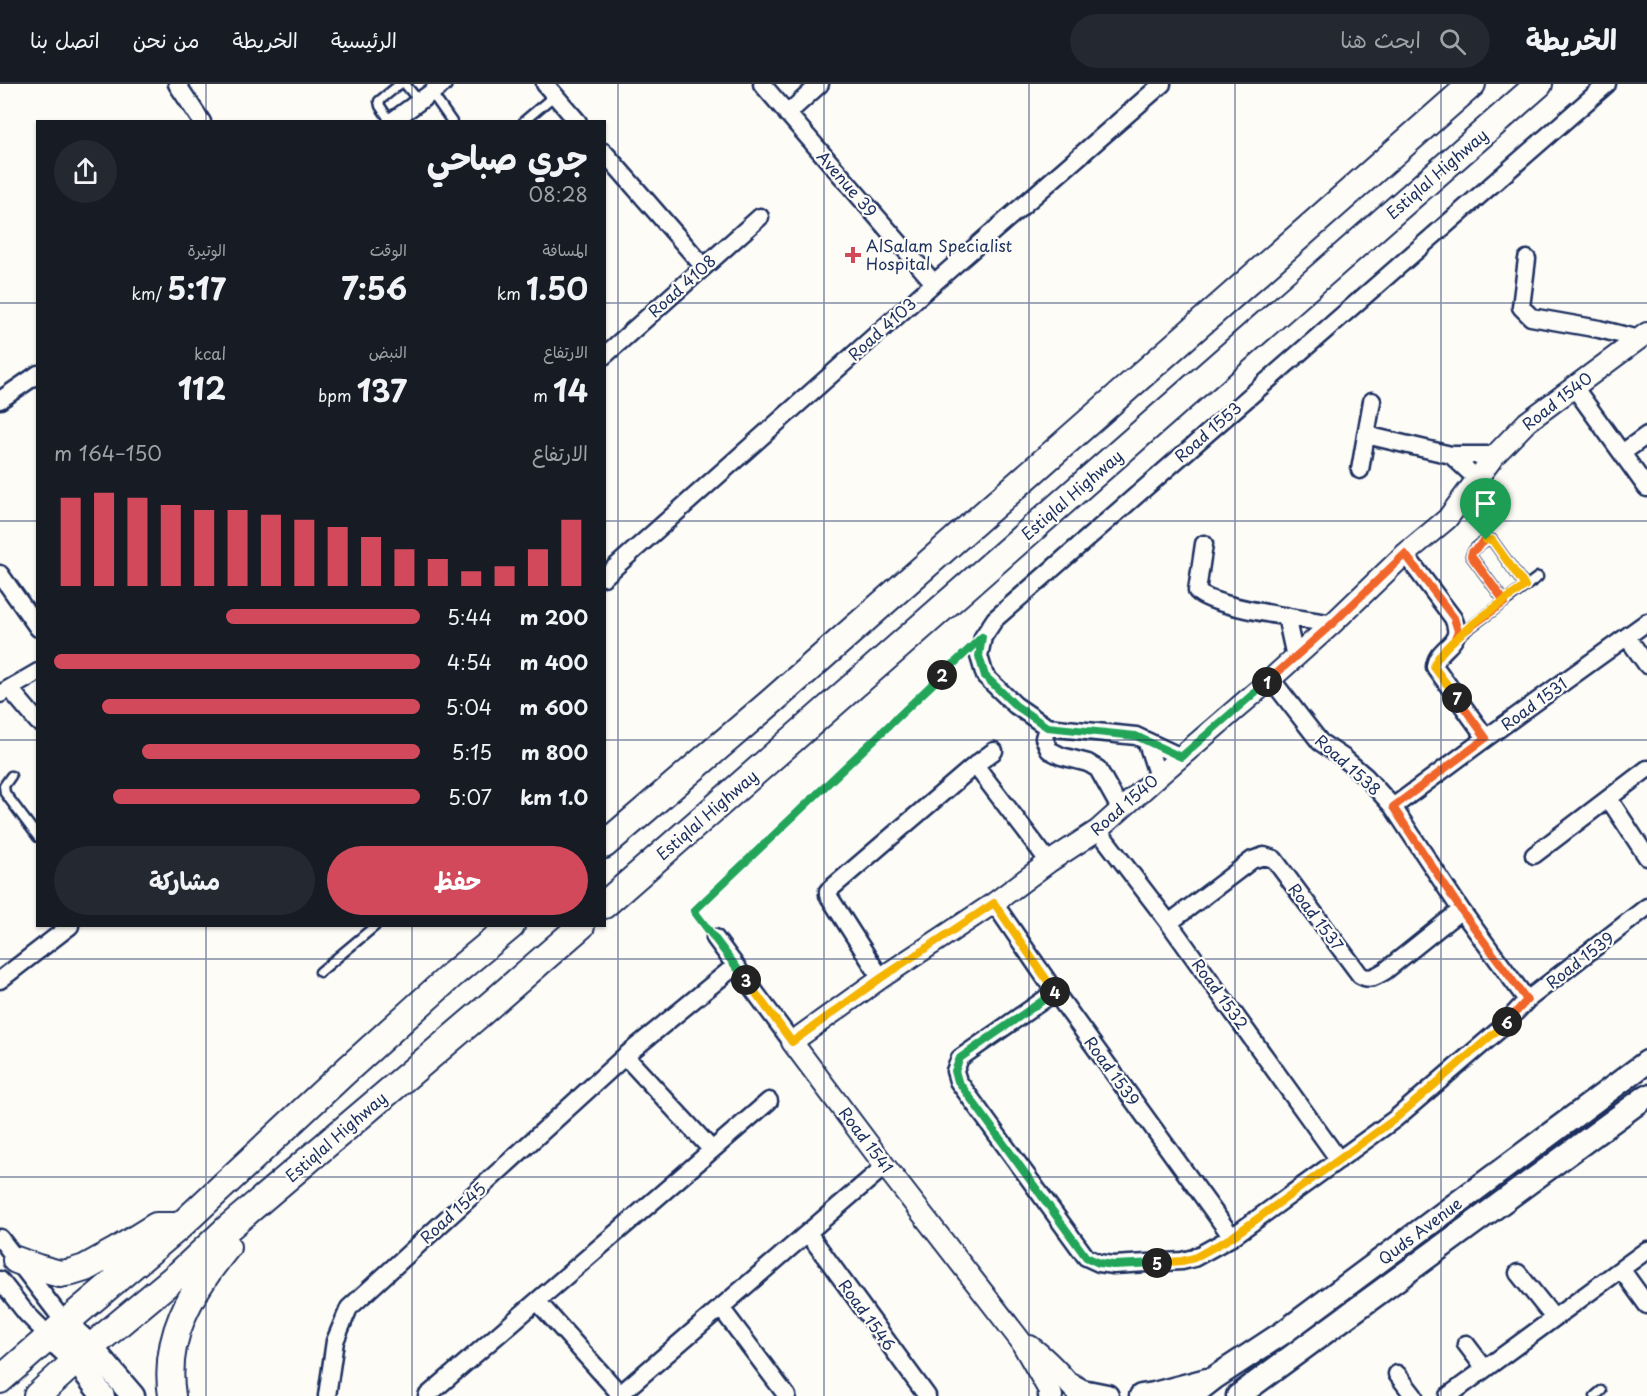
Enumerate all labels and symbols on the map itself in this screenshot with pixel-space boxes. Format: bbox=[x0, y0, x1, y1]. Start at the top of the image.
street label: Estiqlal Highway bbox=[1380, 122, 1492, 224]
street label: Avenue 39 bbox=[812, 145, 883, 222]
place label: AlSalam Specialist Hospital bbox=[866, 233, 1012, 275]
marker: AlSalam Specialist Hospital bbox=[844, 246, 862, 264]
street label: Road 4108 bbox=[642, 248, 721, 322]
street label: Road 4103 bbox=[842, 291, 921, 365]
street label: Road 1540 bbox=[1516, 365, 1596, 435]
street label: Road 1553 bbox=[1169, 395, 1246, 467]
street label: Estiqlal Highway bbox=[1015, 443, 1127, 545]
pin bbox=[1460, 478, 1511, 540]
pin: 2 bbox=[927, 660, 957, 690]
pin: 1 bbox=[1252, 667, 1282, 697]
street label: Road 1531 bbox=[1495, 671, 1572, 735]
pin: 7 bbox=[1442, 683, 1472, 713]
street label: Road 1538 bbox=[1310, 728, 1387, 800]
street label: Estiqlal Highway bbox=[650, 763, 762, 865]
street label: Road 1540 bbox=[1084, 768, 1163, 841]
street label: Road 1537 bbox=[1283, 878, 1350, 955]
street label: Road 1539 bbox=[1540, 925, 1618, 993]
street label: Road 1532 bbox=[1187, 953, 1255, 1034]
pin: 3 bbox=[731, 965, 761, 995]
pin: 4 bbox=[1040, 977, 1070, 1007]
pin: 6 bbox=[1492, 1007, 1522, 1037]
street label: Road 1539 bbox=[1079, 1031, 1146, 1110]
street label: Estiqlal Highway bbox=[279, 1085, 391, 1187]
street label: Road 1541 bbox=[834, 1101, 900, 1177]
street label: Road 1545 bbox=[414, 1176, 491, 1248]
street label: Quds Avenue bbox=[1373, 1191, 1466, 1270]
pin: 5 bbox=[1142, 1248, 1172, 1278]
street label: Road 1546 bbox=[834, 1274, 902, 1355]

